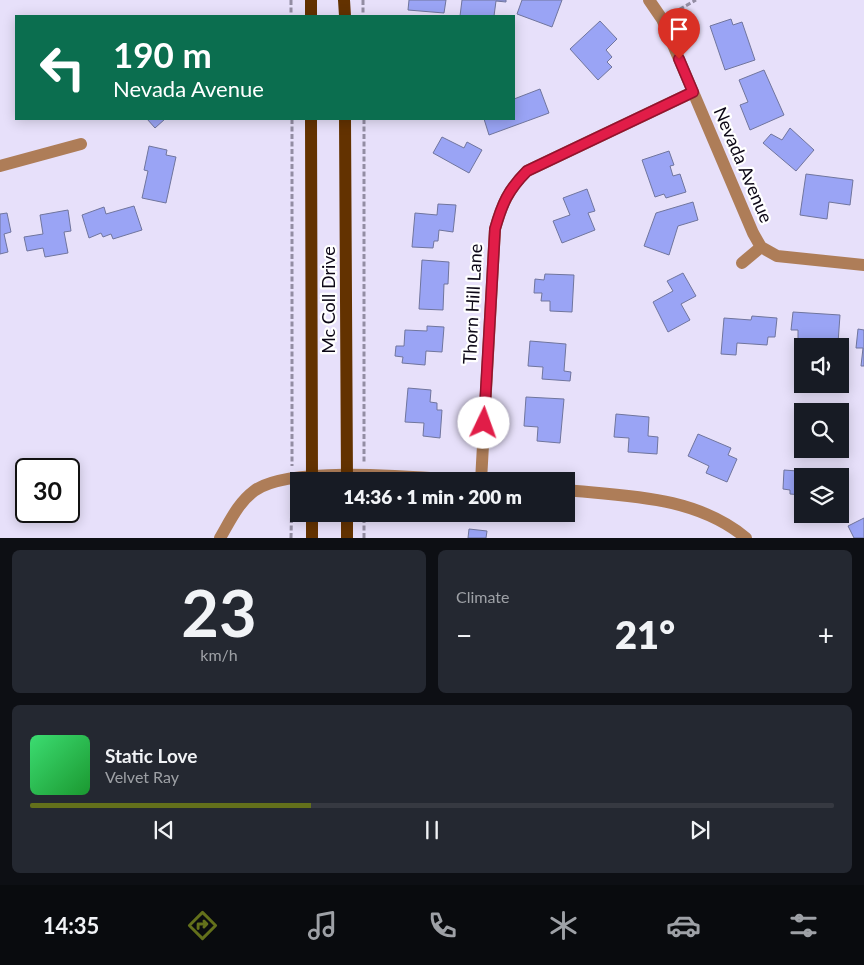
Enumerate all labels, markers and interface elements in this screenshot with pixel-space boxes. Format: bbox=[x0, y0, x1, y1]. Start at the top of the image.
pin bbox=[658, 8, 700, 59]
icon: arrive bbox=[665, 15, 693, 43]
text: 190 m bbox=[113, 33, 212, 75]
icon: left bbox=[30, 35, 95, 100]
text: Nevada Avenue bbox=[113, 75, 264, 102]
street label: Nevada Avenue bbox=[710, 103, 778, 226]
street label: Thorn Hill Lane bbox=[458, 243, 486, 365]
street label: Mc Coll Drive bbox=[317, 246, 339, 354]
map controls bbox=[794, 338, 849, 523]
button: sound bbox=[794, 338, 849, 393]
position arrow bbox=[457, 396, 509, 448]
button: search bbox=[794, 403, 849, 458]
speed limit sign: 30 bbox=[15, 458, 80, 523]
button: layers bbox=[794, 468, 849, 523]
text: 14:36 · 1 min · 200 m bbox=[343, 485, 522, 508]
text: 23 bbox=[181, 573, 257, 651]
text: Climate bbox=[456, 587, 509, 606]
text: 21° bbox=[615, 611, 675, 657]
text: − bbox=[456, 618, 472, 652]
text: + bbox=[818, 618, 834, 652]
text: km/h bbox=[200, 645, 238, 664]
text: Static Love bbox=[105, 744, 197, 767]
text: Velvet Ray bbox=[105, 767, 179, 786]
icon: previous bbox=[150, 816, 178, 844]
icon: pause bbox=[418, 816, 446, 844]
icon: next bbox=[686, 816, 714, 844]
icon: directions bbox=[185, 908, 220, 943]
icon: music bbox=[305, 908, 340, 943]
icon: phone bbox=[425, 908, 460, 943]
icon: climate bbox=[546, 908, 581, 943]
icon: car bbox=[666, 908, 701, 943]
icon: filters bbox=[786, 908, 821, 943]
text: 14:35 bbox=[43, 912, 99, 939]

